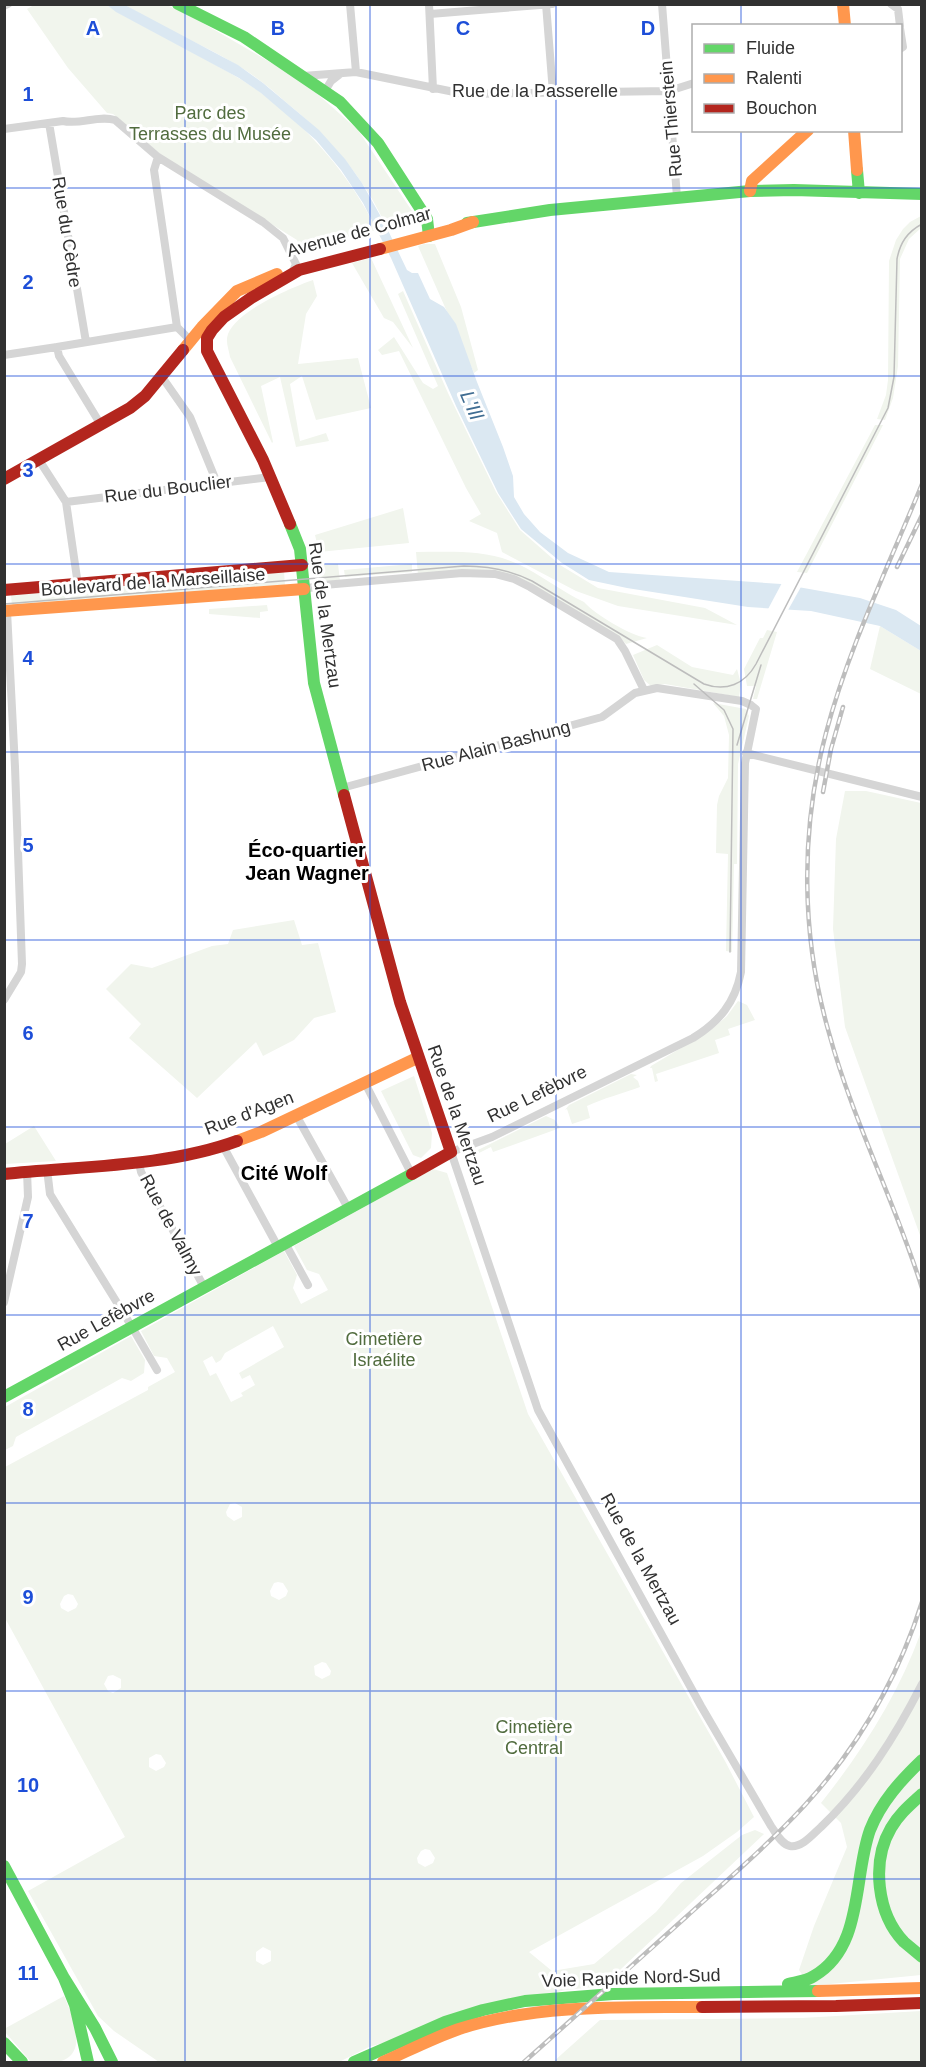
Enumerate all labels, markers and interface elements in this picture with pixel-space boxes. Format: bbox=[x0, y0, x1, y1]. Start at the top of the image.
text: A bbox=[86, 17, 100, 39]
text: B bbox=[271, 17, 285, 39]
text: C bbox=[456, 17, 470, 39]
text: D bbox=[641, 17, 655, 39]
legend bbox=[692, 24, 902, 132]
text: Fluide bbox=[746, 38, 795, 58]
street label: Rue Thierstein bbox=[656, 60, 686, 178]
text: Ralenti bbox=[746, 68, 802, 88]
street label: Rue de la Passerelle bbox=[452, 81, 618, 101]
text: 1 bbox=[22, 83, 34, 105]
text: Bouchon bbox=[746, 98, 817, 118]
park label: Parc des Terrasses du Musée bbox=[129, 103, 291, 144]
street label: Rue du Cèdre bbox=[48, 175, 86, 289]
street label: Avenue de Colmar bbox=[285, 203, 433, 261]
text: 2 bbox=[22, 271, 34, 293]
water label: L'Ill bbox=[456, 387, 488, 423]
text: 3 bbox=[22, 459, 34, 481]
street label: Rue du Bouclier bbox=[103, 471, 233, 507]
street label: Rue de la Mertzau bbox=[305, 541, 345, 689]
street label: Boulevard de la Marseillaise bbox=[40, 564, 266, 600]
text: 4 bbox=[22, 647, 34, 669]
street label: Rue Alain Bashung bbox=[419, 717, 573, 775]
text: 5 bbox=[22, 834, 34, 856]
district label: Éco-quartier Jean Wagner bbox=[245, 839, 369, 884]
text: 6 bbox=[22, 1022, 34, 1044]
street label: Rue de la Mertzau bbox=[424, 1042, 490, 1188]
street label: Rue Lefèbvre bbox=[484, 1061, 590, 1127]
street label: Rue d'Agen bbox=[202, 1087, 296, 1139]
district label: Cité Wolf bbox=[241, 1162, 327, 1184]
street label: Rue de Valmy bbox=[136, 1171, 206, 1279]
text: 7 bbox=[22, 1210, 34, 1232]
street label: Rue Lefèbvre bbox=[54, 1285, 158, 1355]
park label: Cimetière Israélite bbox=[345, 1329, 423, 1370]
text: 8 bbox=[22, 1398, 34, 1420]
street label: Rue de la Mertzau bbox=[597, 1490, 685, 1628]
text: 9 bbox=[22, 1586, 34, 1608]
park label: Cimetière Central bbox=[495, 1717, 573, 1758]
text: 10 bbox=[17, 1774, 39, 1796]
text: 11 bbox=[17, 1962, 39, 1984]
street label: Voie Rapide Nord-Sud bbox=[541, 1965, 721, 1991]

